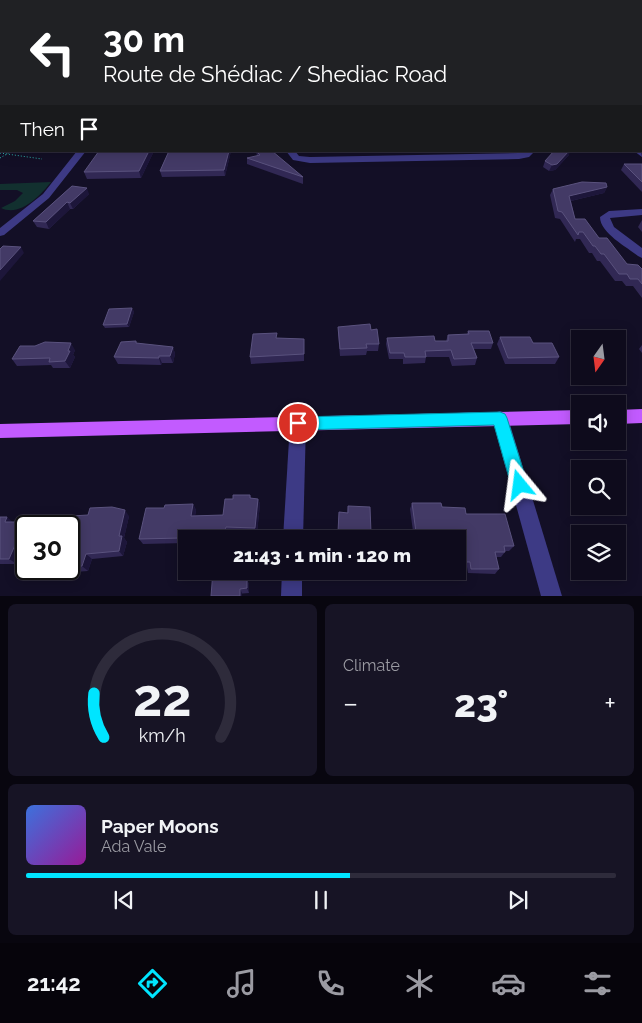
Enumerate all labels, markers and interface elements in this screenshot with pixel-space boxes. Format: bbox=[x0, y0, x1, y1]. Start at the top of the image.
text: 30 m bbox=[103, 19, 185, 60]
icon: left bbox=[20, 20, 85, 85]
text: Route de Shédiac / Shediac Road bbox=[103, 61, 447, 87]
icon: arrive bbox=[75, 115, 103, 143]
text: Then bbox=[20, 118, 65, 140]
north arrow bbox=[571, 330, 626, 385]
map controls bbox=[571, 330, 626, 580]
button: sound bbox=[571, 395, 626, 450]
pin bbox=[277, 402, 319, 444]
icon: arrive bbox=[284, 409, 312, 437]
position arrow bbox=[493, 458, 545, 510]
button: search bbox=[571, 460, 626, 515]
speed limit sign: 30 bbox=[15, 515, 80, 580]
button: layers bbox=[571, 525, 626, 580]
text: 21:43 · 1 min · 120 m bbox=[233, 544, 411, 566]
text: Climate bbox=[343, 656, 400, 675]
text: 22 bbox=[133, 667, 192, 728]
text: 23° bbox=[454, 681, 508, 726]
text: − bbox=[343, 687, 358, 720]
text: + bbox=[604, 687, 616, 720]
text: km/h bbox=[139, 725, 186, 746]
text: Paper Moons bbox=[101, 815, 219, 837]
text: Ada Vale bbox=[101, 837, 166, 856]
icon: previous bbox=[110, 886, 138, 914]
icon: pause bbox=[307, 886, 335, 914]
icon: next bbox=[504, 886, 532, 914]
icon: directions bbox=[135, 966, 170, 1001]
icon: music bbox=[224, 966, 259, 1001]
icon: phone bbox=[313, 966, 348, 1001]
icon: climate bbox=[402, 966, 437, 1001]
icon: car bbox=[491, 966, 526, 1001]
icon: filters bbox=[580, 966, 615, 1001]
text: 21:42 bbox=[27, 970, 81, 996]

